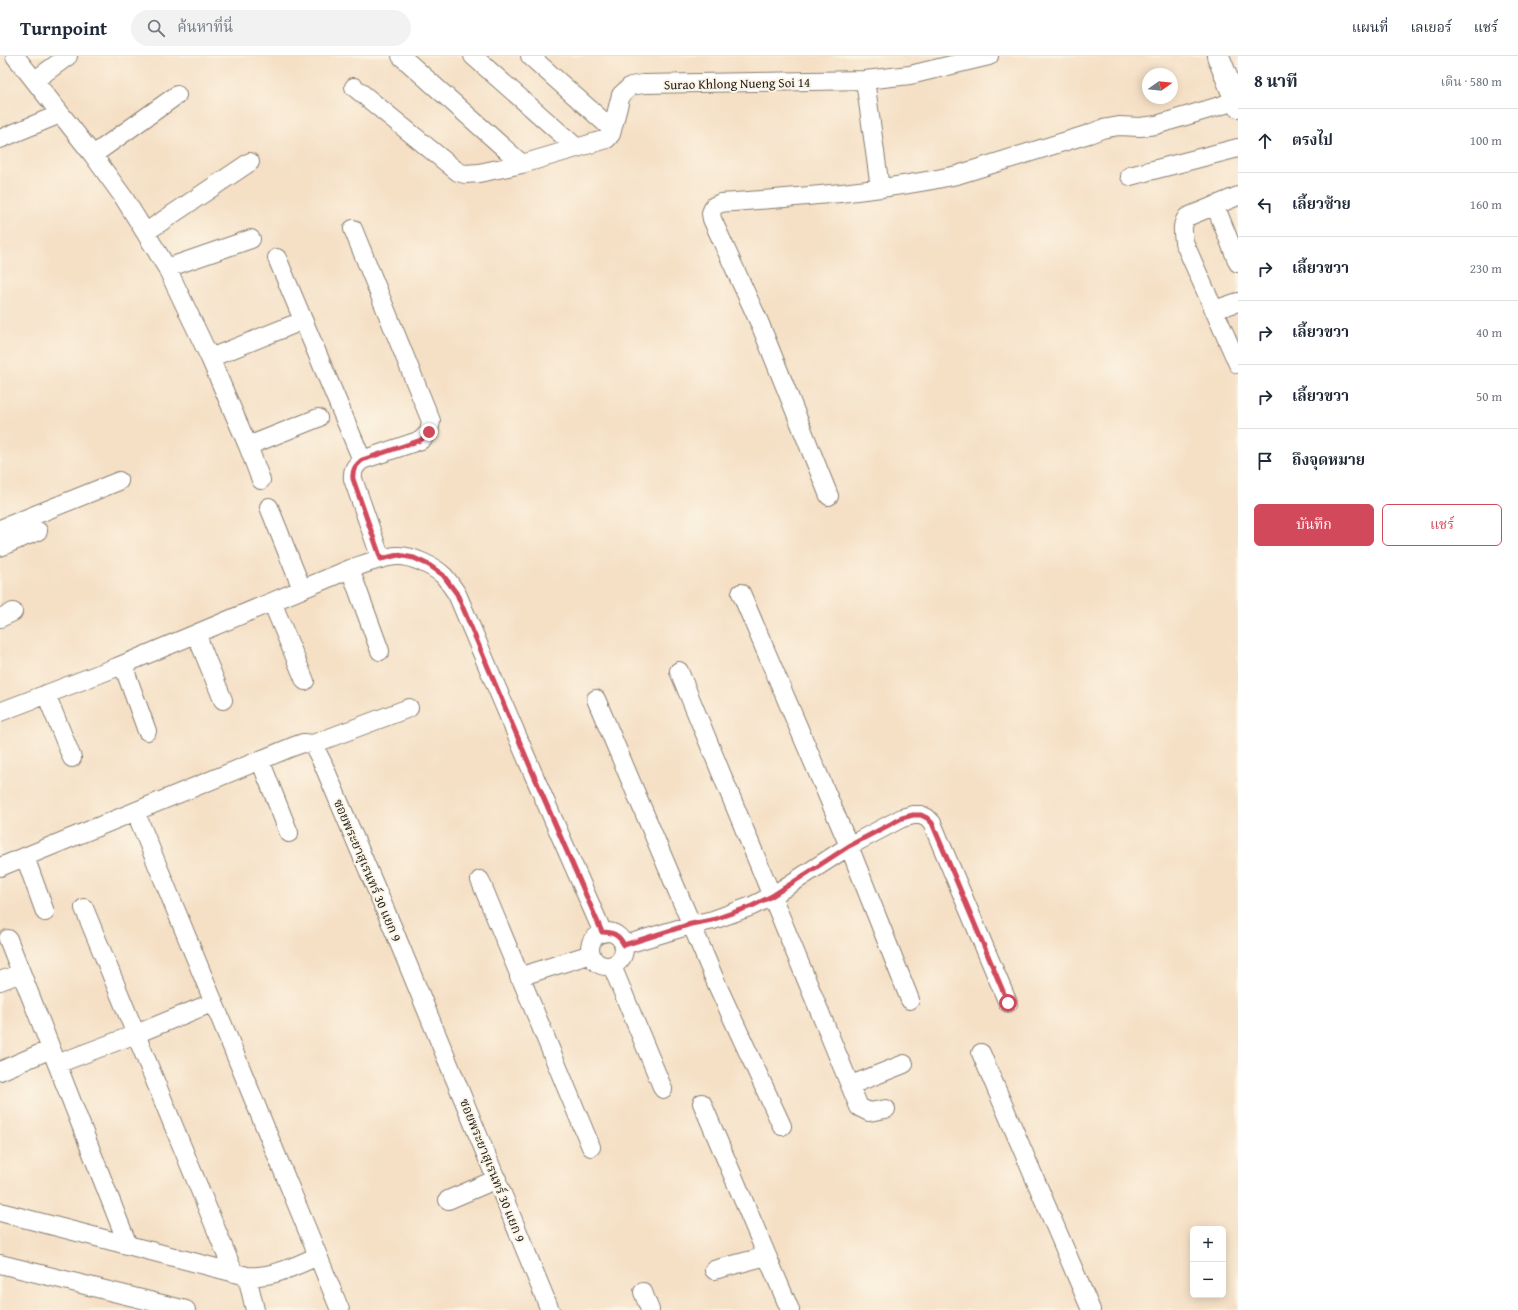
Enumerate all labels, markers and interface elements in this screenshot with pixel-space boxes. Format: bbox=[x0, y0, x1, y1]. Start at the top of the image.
search box bbox=[131, 10, 411, 46]
text: Turnpoint bbox=[20, 14, 107, 42]
text: ค้นหาที่นี่ bbox=[177, 16, 233, 37]
icon: search bbox=[145, 17, 167, 39]
text: แผนที่ bbox=[1352, 17, 1388, 37]
text: เลเยอร์ bbox=[1410, 17, 1452, 37]
text: แชร์ bbox=[1474, 17, 1498, 37]
north arrow bbox=[1142, 68, 1178, 104]
text: 8 นาที bbox=[1254, 68, 1298, 93]
text: เดิน · 580 m bbox=[1441, 72, 1502, 91]
street label: Surao Khlong Nueng Soi 14 bbox=[664, 73, 810, 94]
text: ตรงไป bbox=[1292, 129, 1333, 150]
icon: ahead bbox=[1254, 130, 1276, 152]
text: 100 m bbox=[1470, 131, 1502, 150]
text: เลี้ยวซ้าย bbox=[1292, 193, 1351, 214]
icon: left bbox=[1254, 194, 1276, 216]
text: 160 m bbox=[1470, 195, 1502, 214]
text: เลี้ยวขวา bbox=[1292, 257, 1349, 278]
icon: right bbox=[1254, 258, 1276, 280]
text: 230 m bbox=[1470, 259, 1502, 278]
text: เลี้ยวขวา bbox=[1292, 321, 1349, 342]
icon: right bbox=[1254, 322, 1276, 344]
text: 40 m bbox=[1476, 323, 1502, 342]
text: เลี้ยวขวา bbox=[1292, 385, 1349, 406]
icon: right bbox=[1254, 386, 1276, 408]
text: 50 m bbox=[1476, 387, 1502, 406]
route end bbox=[420, 423, 438, 441]
text: ถึงจุดหมาย bbox=[1292, 449, 1365, 470]
icon: arrive bbox=[1254, 450, 1276, 472]
button: บันทึก bbox=[1254, 504, 1374, 546]
button: แชร์ bbox=[1382, 504, 1502, 546]
street label: ซอยพระยาสุเรนทร์ 30 แยก 9 bbox=[329, 796, 406, 944]
route start bbox=[999, 994, 1017, 1012]
street label: ซอยพระยาสุเรนทร์ 30 แยก 9 bbox=[455, 1096, 530, 1245]
map controls bbox=[1190, 1226, 1226, 1298]
button: + bbox=[1190, 1226, 1226, 1262]
button: − bbox=[1190, 1262, 1226, 1298]

